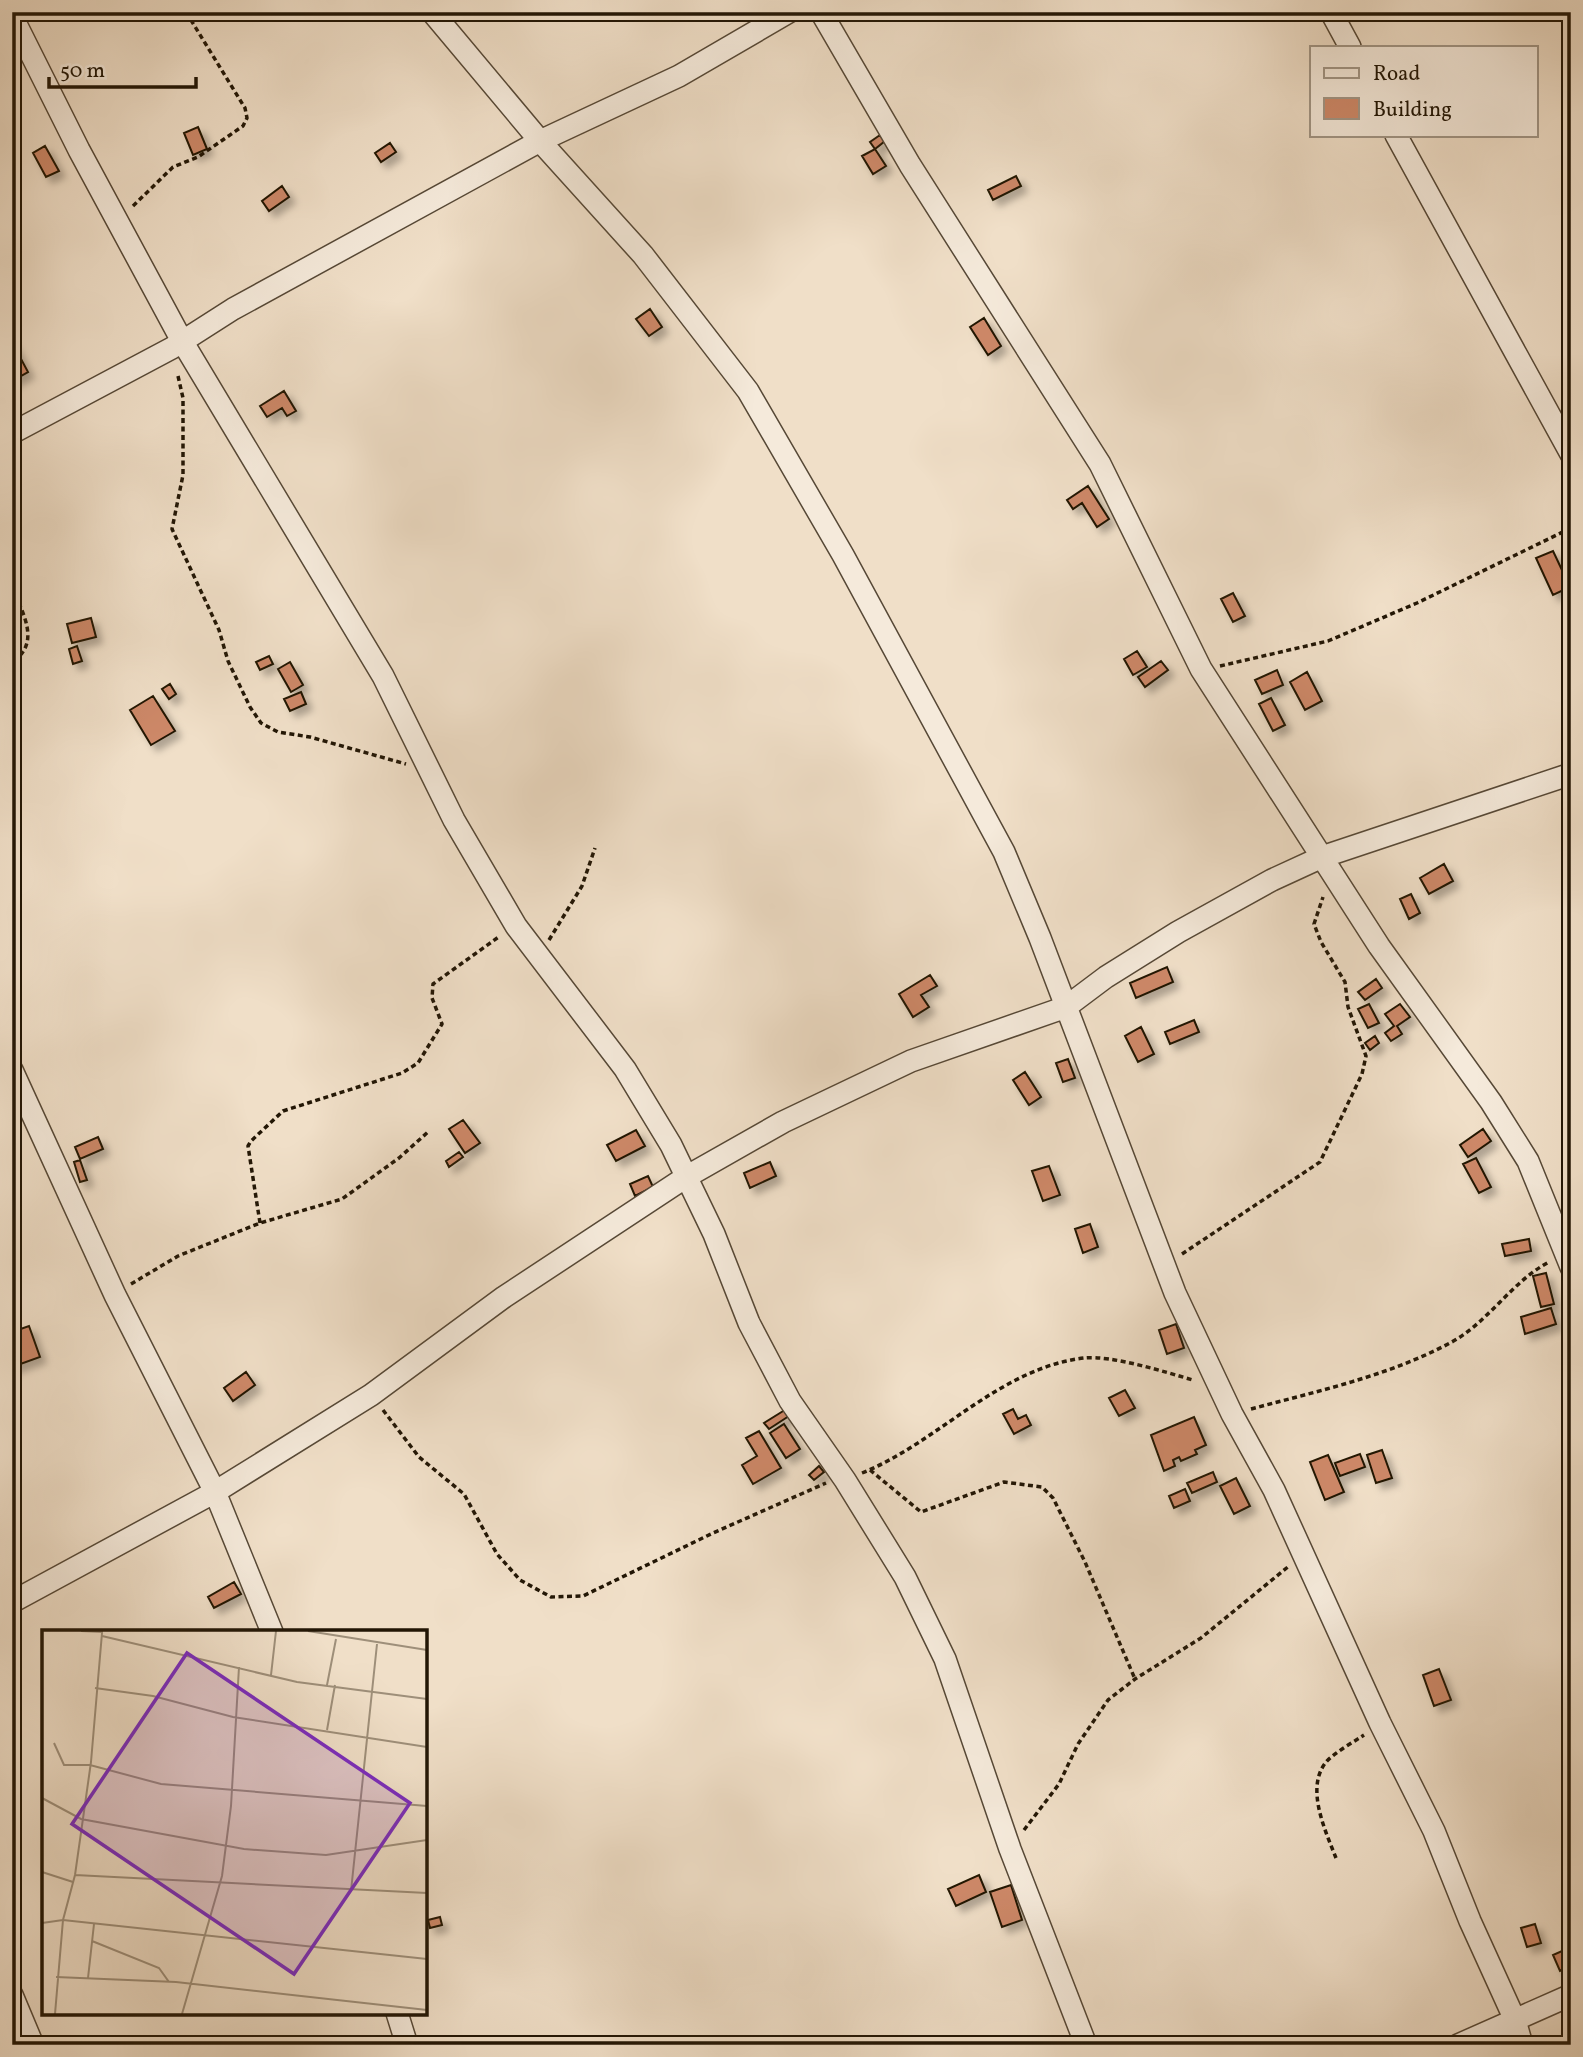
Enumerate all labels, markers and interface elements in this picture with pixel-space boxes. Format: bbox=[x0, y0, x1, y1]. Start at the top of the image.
scale bar bbox=[49, 46, 196, 90]
legend bbox=[1310, 46, 1538, 136]
text: 50 m bbox=[60, 57, 105, 86]
text: Road bbox=[1373, 60, 1420, 89]
text: Building bbox=[1373, 96, 1452, 125]
inset map bbox=[42, 1630, 427, 2015]

